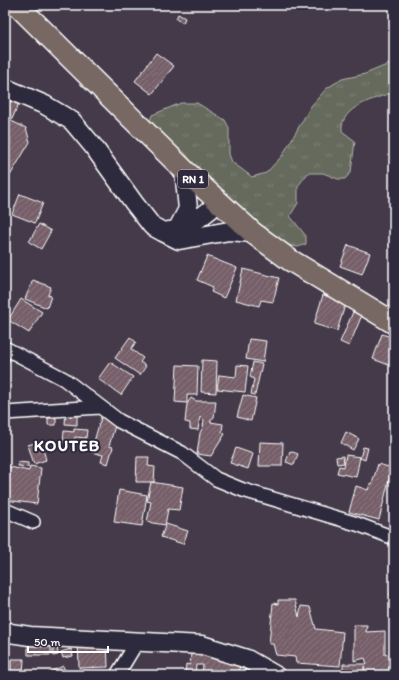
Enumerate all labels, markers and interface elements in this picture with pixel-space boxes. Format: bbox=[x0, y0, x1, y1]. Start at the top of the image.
road number: RN 1 bbox=[178, 170, 208, 188]
district label: KOUTEB bbox=[34, 436, 100, 455]
scale bar bbox=[28, 628, 108, 654]
text: 50 m bbox=[34, 635, 60, 649]

